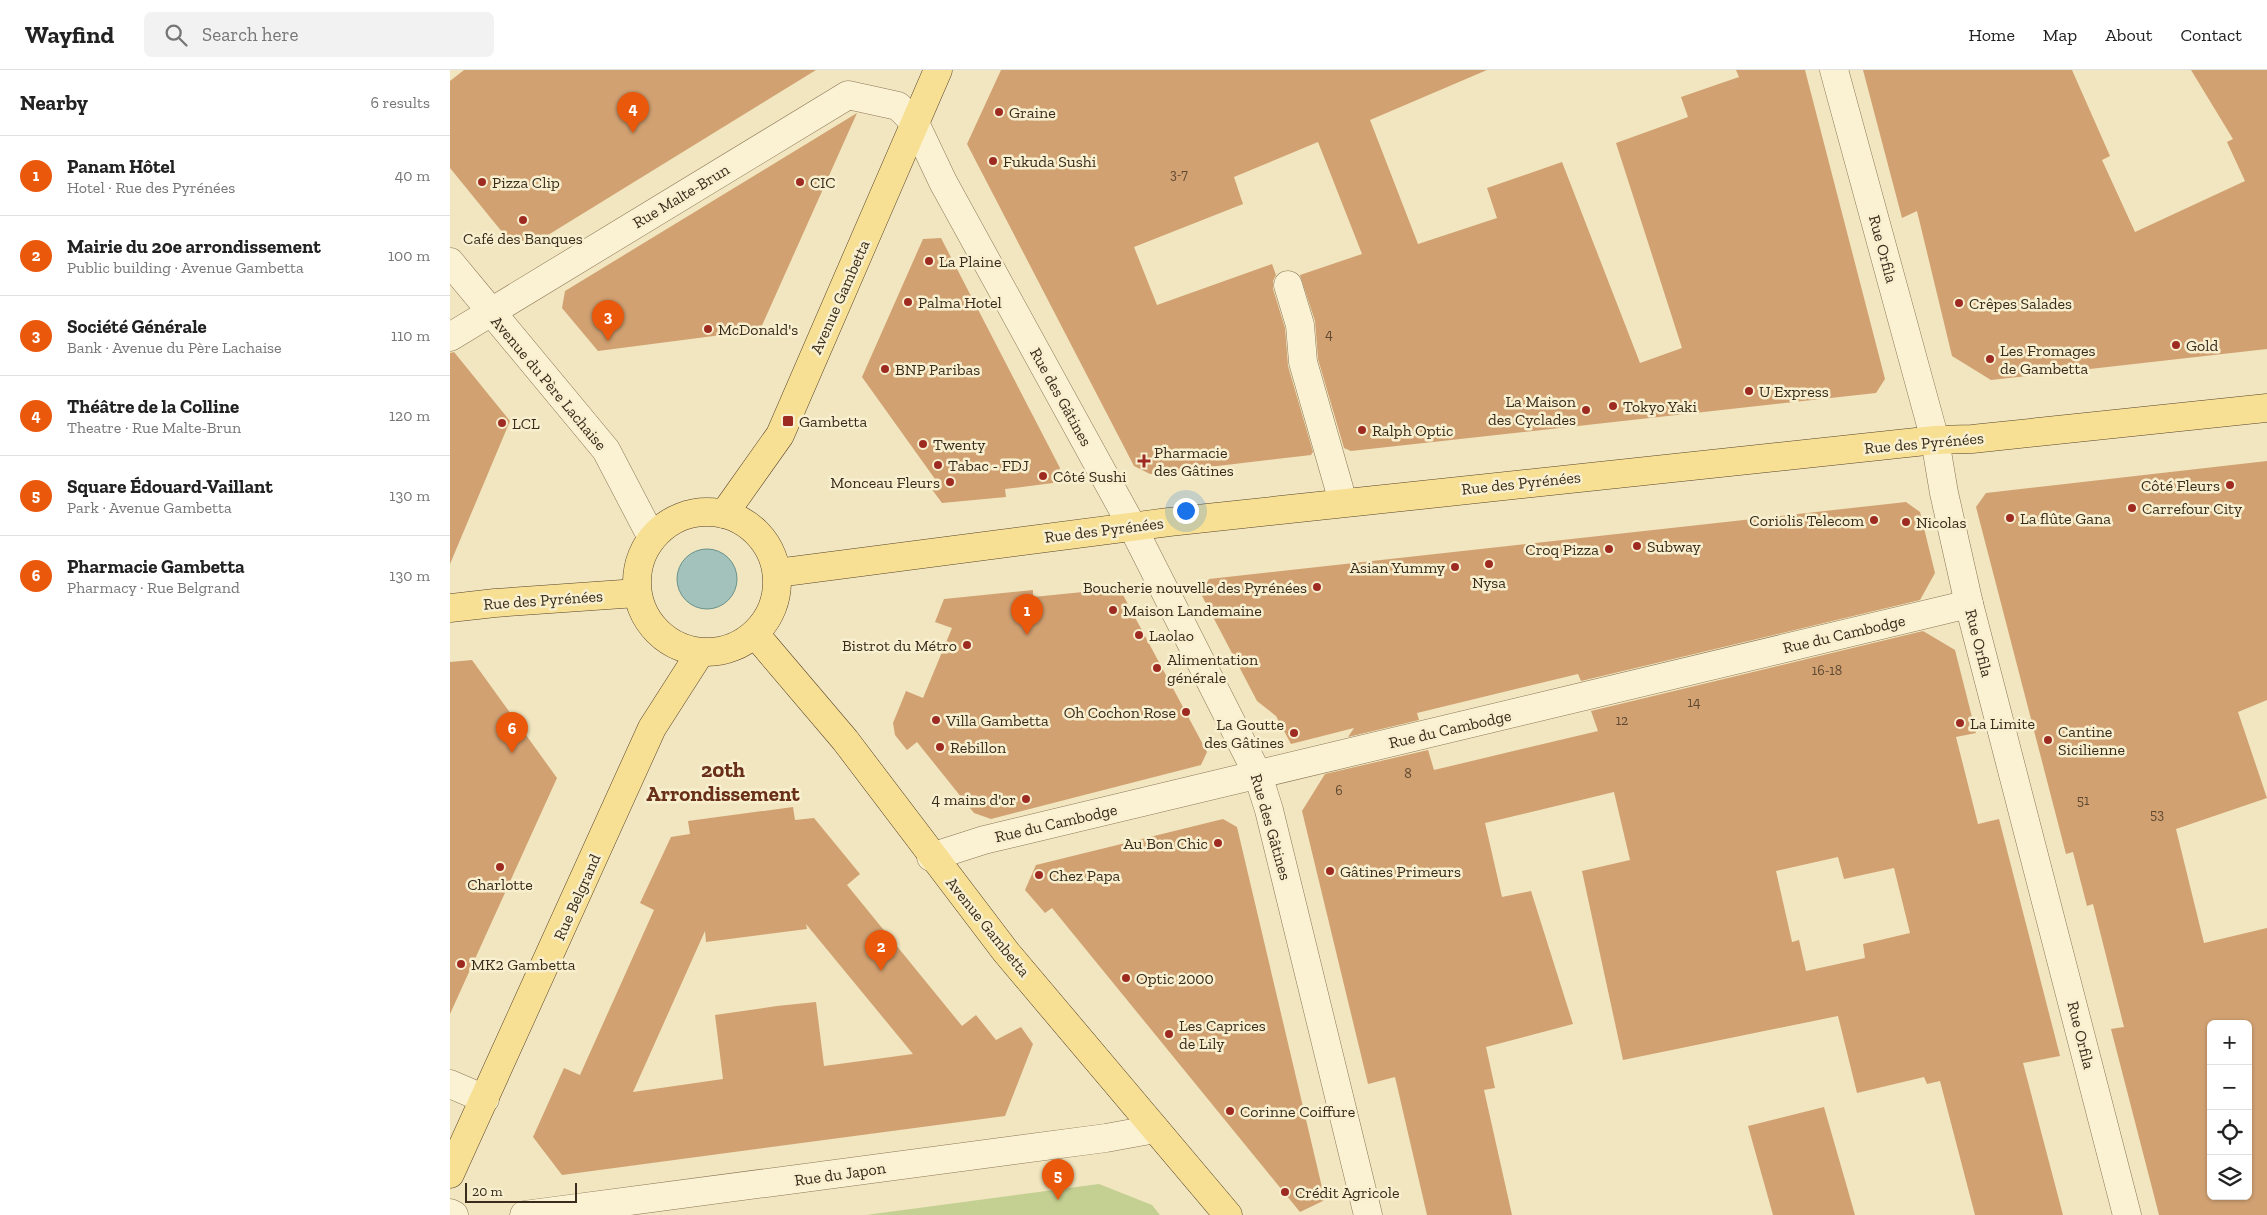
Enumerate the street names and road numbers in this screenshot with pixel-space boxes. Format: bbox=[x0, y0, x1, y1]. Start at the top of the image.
street label: Rue Malte-Brun bbox=[629, 159, 733, 232]
street label: Rue Orfila bbox=[1865, 213, 1901, 285]
street label: Avenue Gambetta bbox=[806, 237, 874, 357]
street label: Avenue du Père Lachaise bbox=[487, 312, 611, 454]
street label: Rue des Gâtines bbox=[1026, 344, 1096, 450]
street label: Rue des Pyrénées bbox=[1864, 428, 1984, 458]
street label: Rue des Pyrénées bbox=[1460, 467, 1582, 499]
street label: Rue des Pyrénées bbox=[1043, 513, 1165, 547]
street label: Rue des Pyrénées bbox=[483, 586, 603, 614]
street label: Rue Orfila bbox=[1961, 607, 1997, 679]
street label: Rue du Cambodge bbox=[1781, 611, 1907, 657]
street label: Rue du Cambodge bbox=[1387, 706, 1513, 752]
street label: Rue des Gâtines bbox=[1247, 772, 1295, 882]
street label: Rue du Cambodge bbox=[993, 800, 1119, 846]
street label: Rue Belgrand bbox=[549, 851, 605, 943]
street label: Avenue Gambetta bbox=[942, 873, 1034, 981]
street label: Rue Orfila bbox=[2063, 999, 2099, 1071]
street label: Rue du Japon bbox=[793, 1158, 888, 1190]

